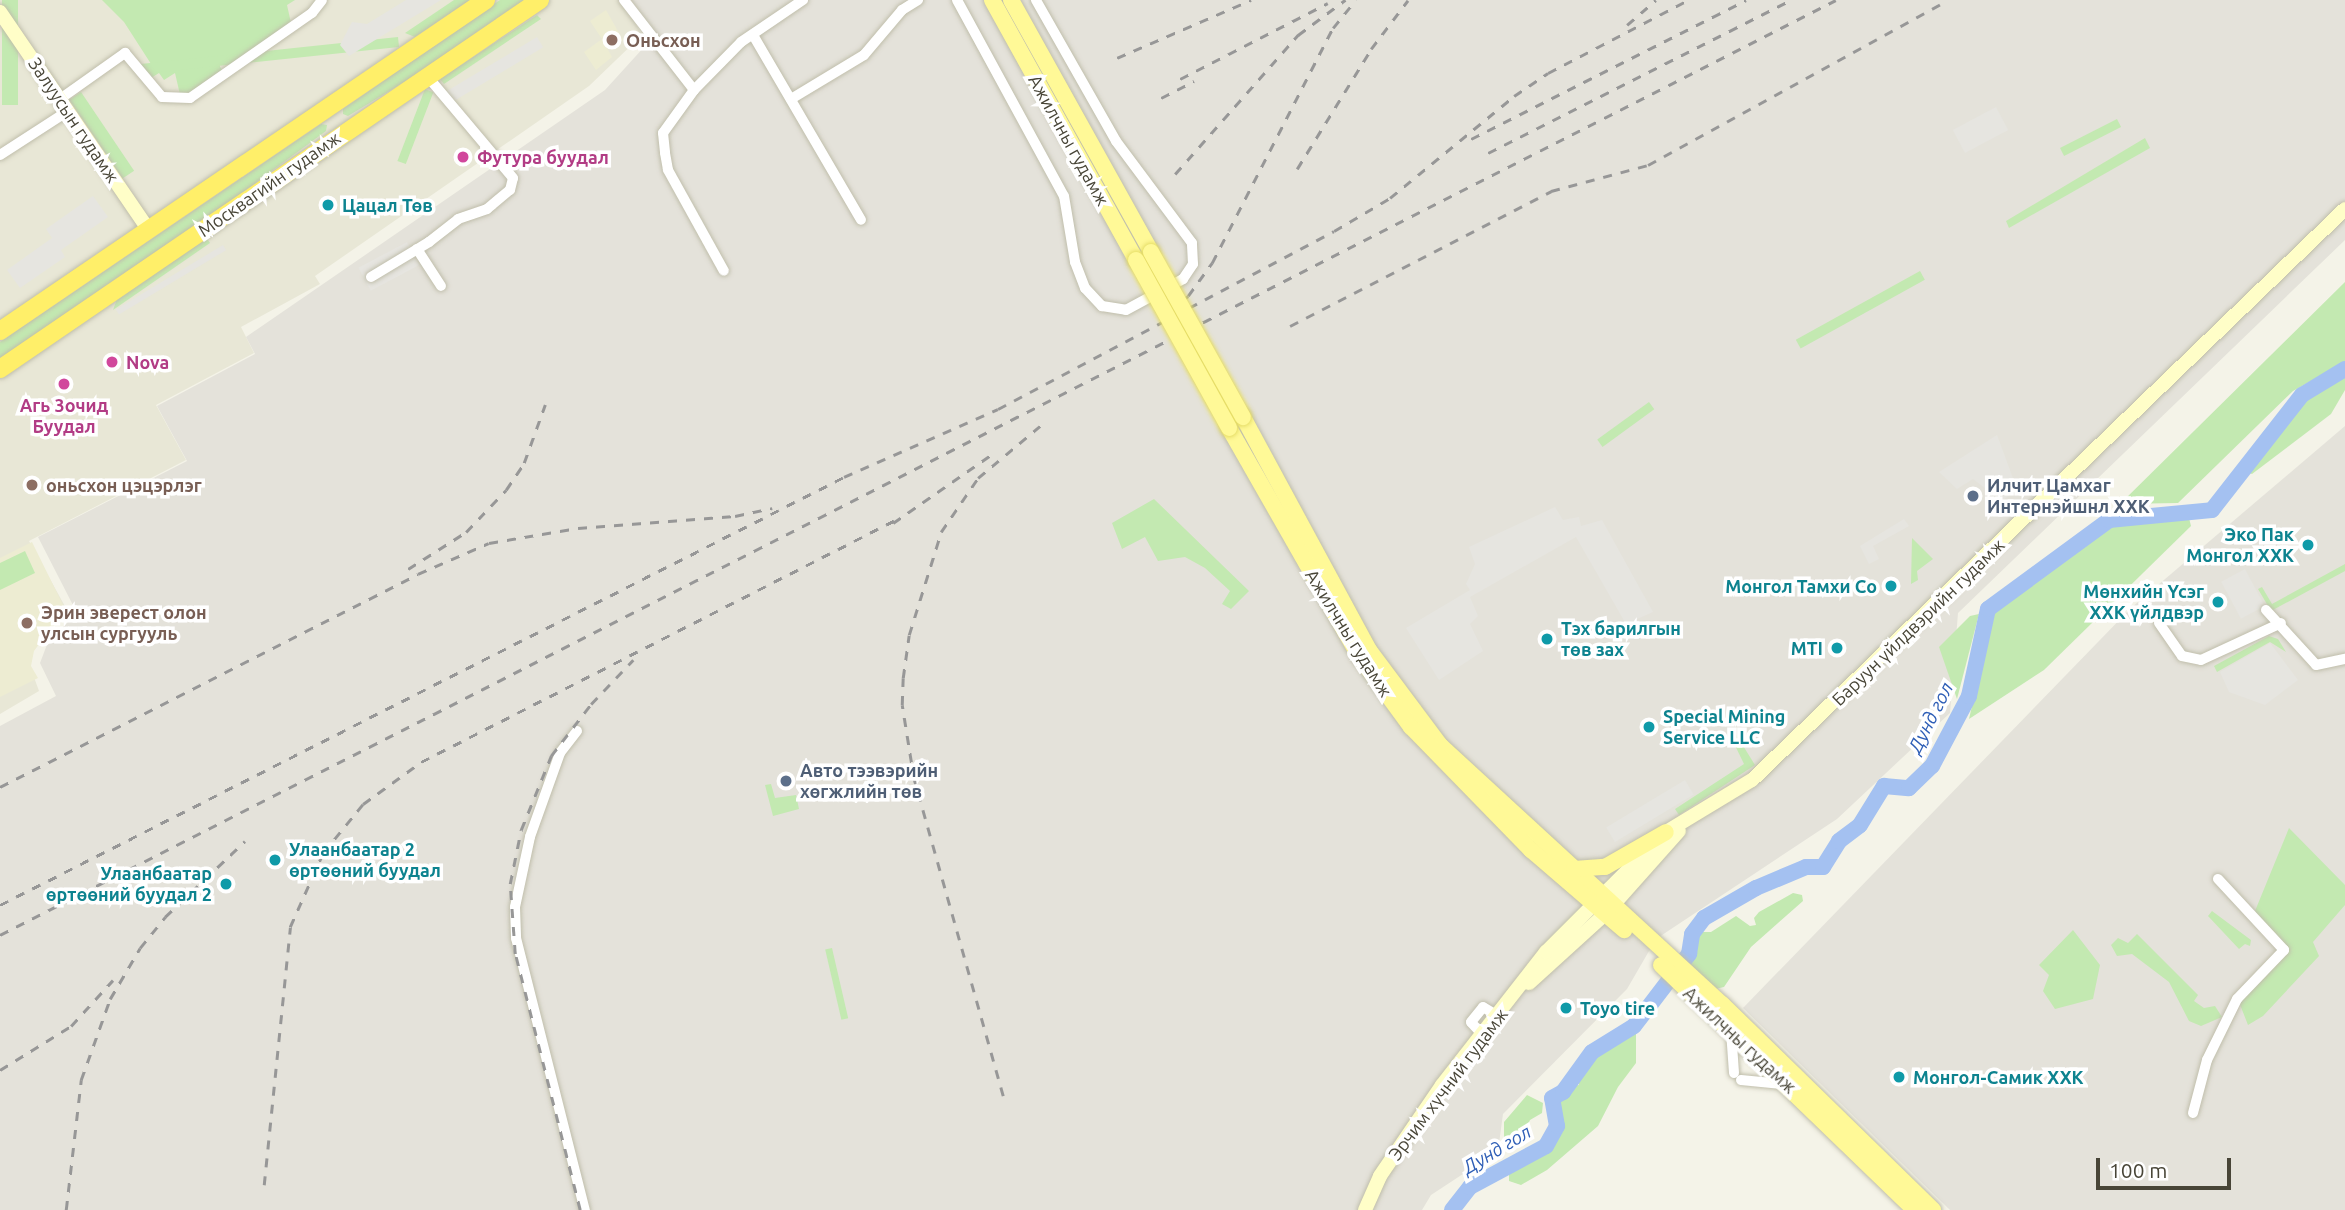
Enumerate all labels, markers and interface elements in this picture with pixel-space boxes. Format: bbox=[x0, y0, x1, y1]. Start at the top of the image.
place label: Оньсхон bbox=[626, 29, 701, 51]
marker: Оньсхон bbox=[604, 32, 620, 48]
street label: Залуусын гудамж bbox=[24, 53, 124, 187]
street label: Ажилчны гудамж bbox=[1024, 71, 1114, 209]
street label: Москвагийн гудамж bbox=[194, 127, 344, 241]
place label: Футура буудал bbox=[477, 146, 609, 168]
marker: Футура буудал bbox=[455, 149, 471, 165]
place label: Цацал Төв bbox=[342, 194, 433, 216]
marker: Цацал Төв bbox=[320, 197, 336, 213]
place label: Nova bbox=[126, 351, 169, 373]
marker: Nova bbox=[104, 354, 120, 370]
marker: Агь 3очид Буудал bbox=[56, 376, 72, 392]
place label: Агь 3очид Буудал bbox=[20, 395, 108, 438]
place label: оньсхон цэцэрлэг bbox=[46, 474, 202, 496]
place label: Илчит Цамхаг Интернэйшнл ХХК bbox=[1987, 475, 2150, 518]
marker: оньсхон цэцэрлэг bbox=[24, 477, 40, 493]
marker: Илчит Цамхаг Интернэйшнл ХХК bbox=[1965, 488, 1981, 504]
place label: Эко Пак Монгол ХХК bbox=[2186, 524, 2294, 566]
street label: Баруун үйлдвэрийн гудамж bbox=[1827, 534, 2009, 710]
marker: Эко Пак Монгол ХХК bbox=[2300, 537, 2316, 553]
street label: Ажилчны гудамж bbox=[1301, 565, 1397, 701]
place label: Монгол Тамхи Со bbox=[1725, 575, 1877, 597]
marker: Монгол Тамхи Со bbox=[1883, 578, 1899, 594]
place label: Мөнхийн Үсэг ХХК үйлдвэр bbox=[2083, 581, 2204, 624]
marker: Мөнхийн Үсэг ХХК үйлдвэр bbox=[2210, 594, 2226, 610]
place label: Эрин эверест олон улсын сургууль bbox=[41, 602, 207, 644]
marker: Эрин эверест олон улсын сургууль bbox=[19, 615, 35, 631]
place label: Тэх барилгын төв зах bbox=[1561, 618, 1681, 660]
marker: Тэх барилгын төв зах bbox=[1539, 631, 1555, 647]
place label: MTI bbox=[1791, 637, 1823, 659]
marker: MTI bbox=[1829, 640, 1845, 656]
water label: Дунд гол bbox=[1904, 679, 1958, 757]
place label: Special Mining Service LLC bbox=[1663, 706, 1785, 748]
marker: Special Mining Service LLC bbox=[1641, 719, 1657, 735]
place label: Авто тээвэрийн хөгжлийн төв bbox=[800, 760, 938, 802]
marker: Авто тээвэрийн хөгжлийн төв bbox=[778, 773, 794, 789]
place label: Улаанбаатар 2 өртөөний буудал bbox=[289, 839, 441, 882]
marker: Улаанбаатар 2 өртөөний буудал bbox=[267, 852, 283, 868]
place label: Улаанбаатар өртөөний буудал 2 bbox=[46, 863, 212, 906]
marker: Улаанбаатар өртөөний буудал 2 bbox=[218, 876, 234, 892]
street label: Ажилчны гудамж bbox=[1679, 982, 1801, 1098]
place label: Toyo tire bbox=[1580, 997, 1655, 1019]
marker: Toyo tire bbox=[1558, 1000, 1574, 1016]
street label: Эрчим хүчний гудамж bbox=[1384, 1004, 1512, 1164]
place label: Монгол-Самик ХХК bbox=[1913, 1066, 2084, 1088]
marker: Монгол-Самик ХХК bbox=[1891, 1069, 1907, 1085]
water label: Дунд гол bbox=[1459, 1121, 1535, 1179]
scale bar bbox=[2100, 1144, 2235, 1188]
text: 100 m bbox=[2109, 1158, 2167, 1182]

